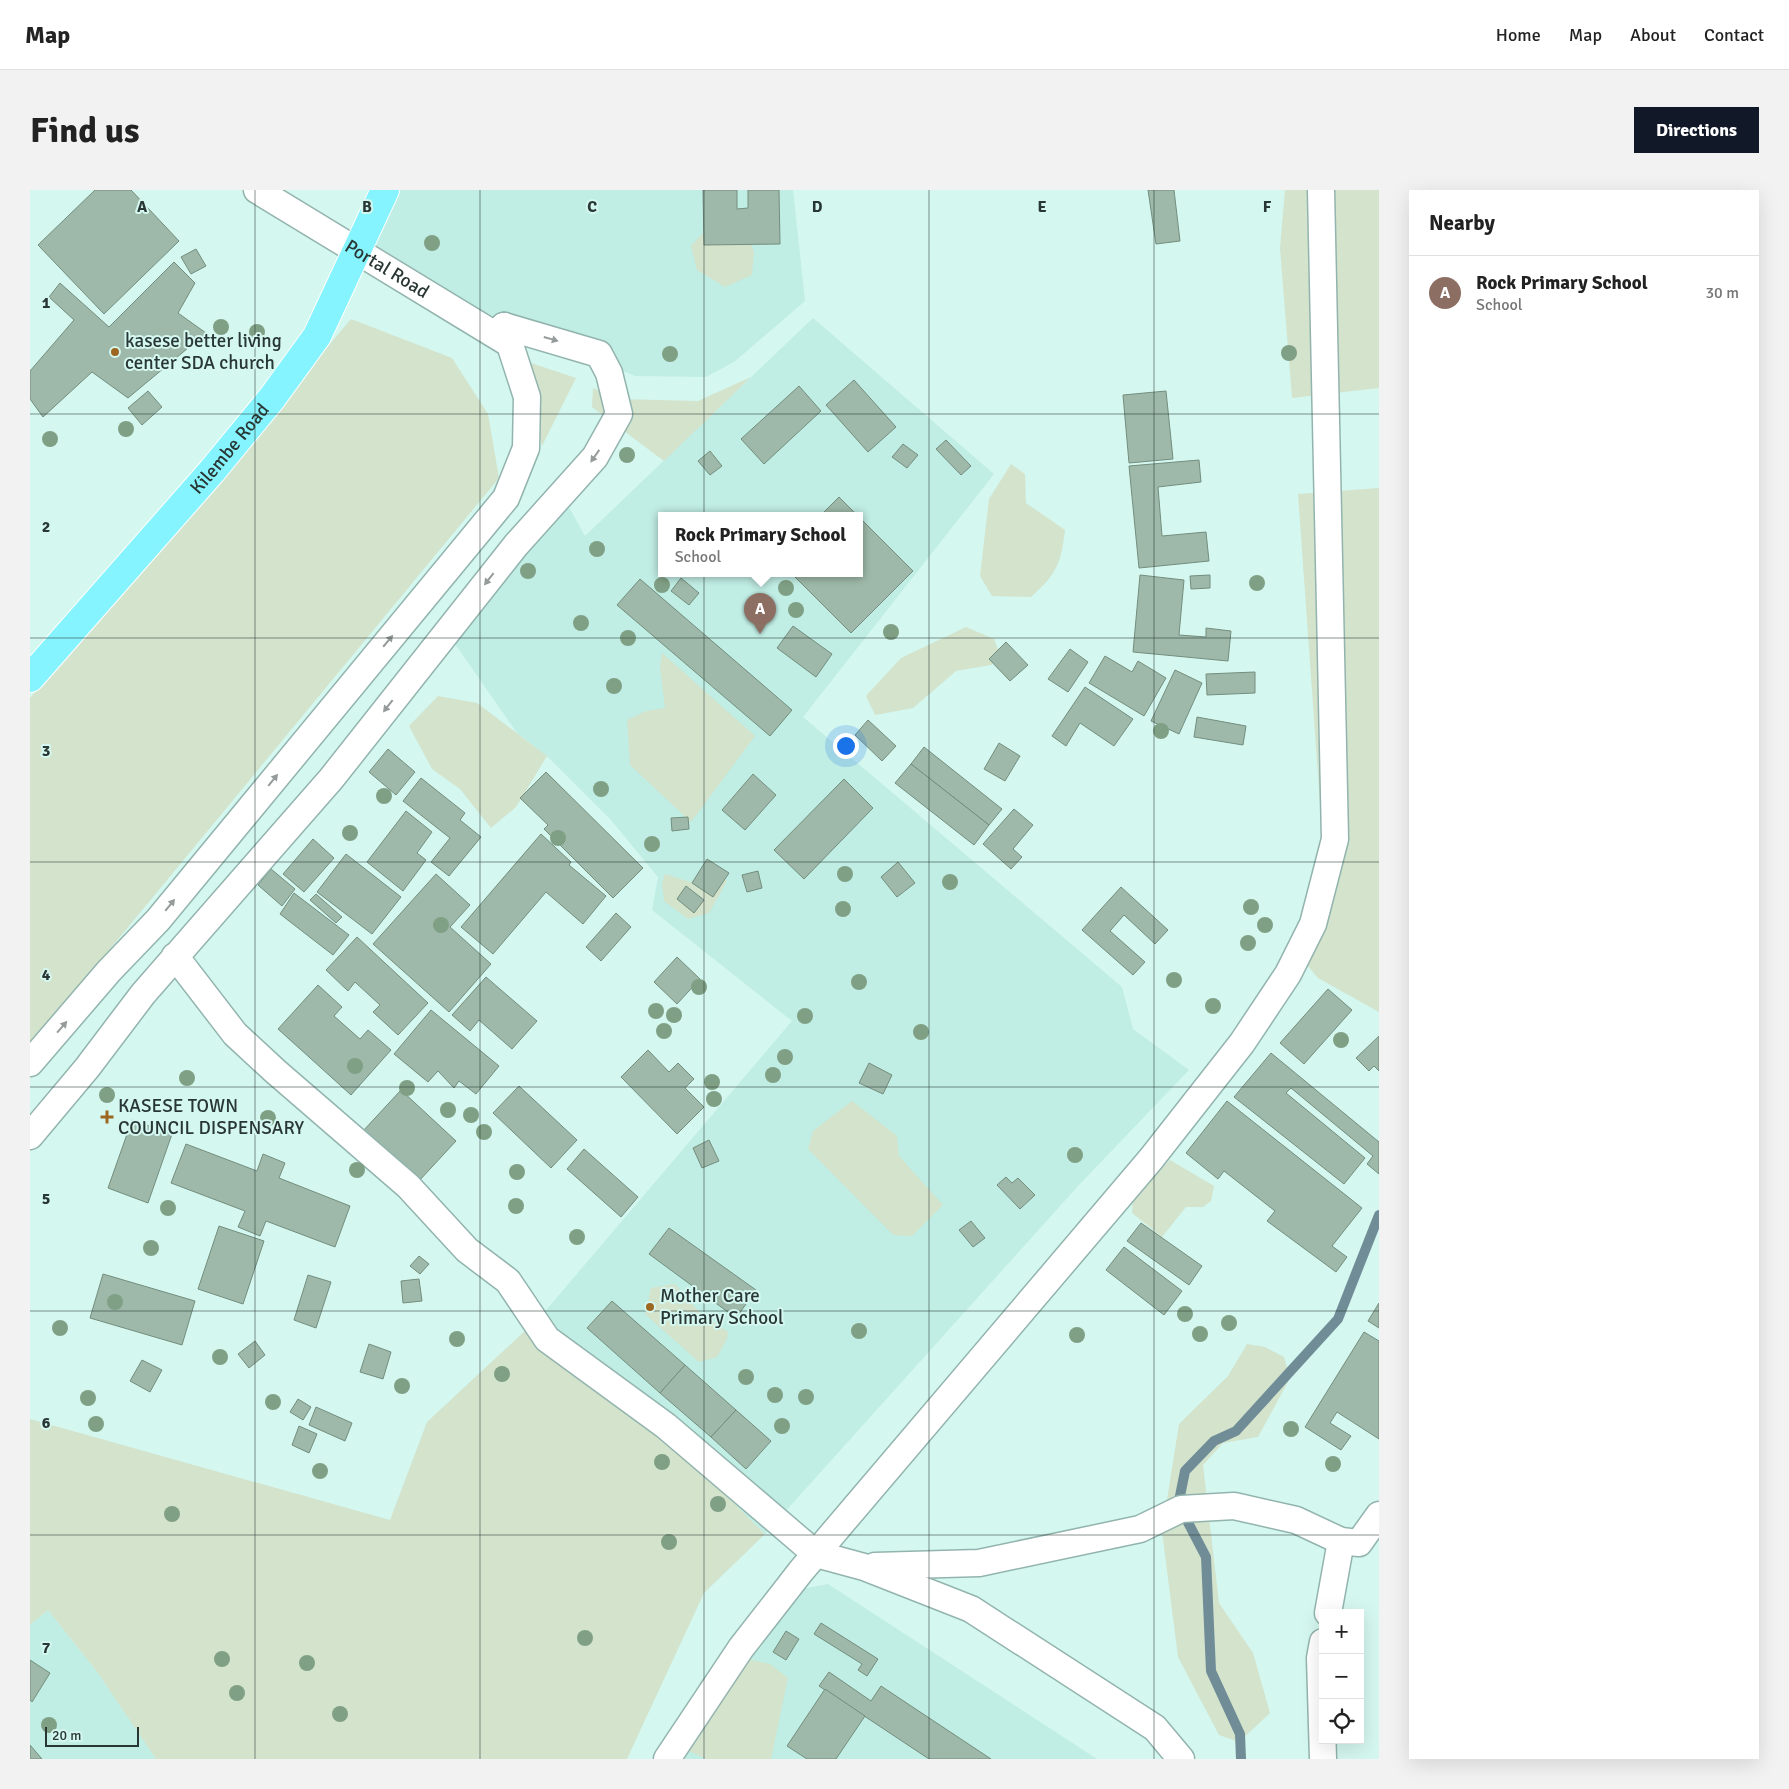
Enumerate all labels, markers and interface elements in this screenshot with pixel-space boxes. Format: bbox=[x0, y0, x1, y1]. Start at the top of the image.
text: Map bbox=[25, 20, 70, 50]
text: Home bbox=[1496, 24, 1541, 46]
text: Map bbox=[1569, 24, 1602, 46]
text: About bbox=[1630, 24, 1676, 46]
text: Contact bbox=[1704, 24, 1764, 46]
button: Directions bbox=[1634, 107, 1759, 153]
text: Find us bbox=[30, 109, 140, 152]
text: A bbox=[137, 197, 148, 217]
text: B bbox=[362, 197, 372, 217]
text: C bbox=[587, 197, 597, 217]
text: D bbox=[812, 197, 823, 217]
text: E bbox=[1037, 197, 1047, 217]
text: F bbox=[1263, 197, 1272, 217]
text: Nearby bbox=[1429, 210, 1495, 236]
street label: Portal Road bbox=[340, 234, 433, 304]
text: Rock Primary School bbox=[1476, 271, 1648, 295]
text: A bbox=[1440, 283, 1450, 303]
text: 30 m bbox=[1705, 283, 1739, 303]
text: 1 bbox=[42, 293, 51, 313]
text: School bbox=[1476, 295, 1522, 315]
place label: kasese better living center SDA church bbox=[125, 329, 282, 375]
one-way arrow bbox=[543, 336, 558, 344]
marker: kasese better living center SDA church bbox=[109, 346, 121, 358]
street label: Kilembe Road bbox=[185, 399, 275, 499]
one-way arrow bbox=[590, 449, 600, 462]
popup bbox=[658, 512, 863, 577]
text: 2 bbox=[42, 517, 50, 537]
text: Rock Primary School bbox=[675, 523, 846, 547]
text: School bbox=[675, 547, 721, 567]
one-way arrow bbox=[484, 572, 495, 585]
pin: A bbox=[744, 593, 776, 634]
one-way arrow bbox=[382, 634, 393, 647]
one-way arrow bbox=[383, 699, 394, 712]
your location bbox=[833, 733, 859, 759]
text: 3 bbox=[42, 741, 50, 761]
one-way arrow bbox=[268, 773, 279, 786]
one-way arrow bbox=[164, 899, 175, 912]
text: 4 bbox=[42, 965, 51, 985]
one-way arrow bbox=[56, 1021, 68, 1033]
place label: KASESE TOWN COUNCIL DISPENSARY bbox=[118, 1094, 304, 1140]
marker: KASESE TOWN COUNCIL DISPENSARY bbox=[100, 1110, 114, 1124]
text: 5 bbox=[42, 1189, 50, 1209]
place label: Mother Care Primary School bbox=[660, 1284, 783, 1330]
marker: Mother Care Primary School bbox=[644, 1301, 656, 1313]
text: 6 bbox=[42, 1413, 51, 1433]
map controls bbox=[1319, 1609, 1364, 1744]
button: + bbox=[1319, 1609, 1364, 1654]
text: 7 bbox=[42, 1638, 51, 1658]
button: − bbox=[1319, 1654, 1364, 1699]
button: locate bbox=[1319, 1699, 1364, 1744]
scale bar bbox=[45, 1724, 139, 1747]
text: 20 m bbox=[52, 1727, 81, 1744]

